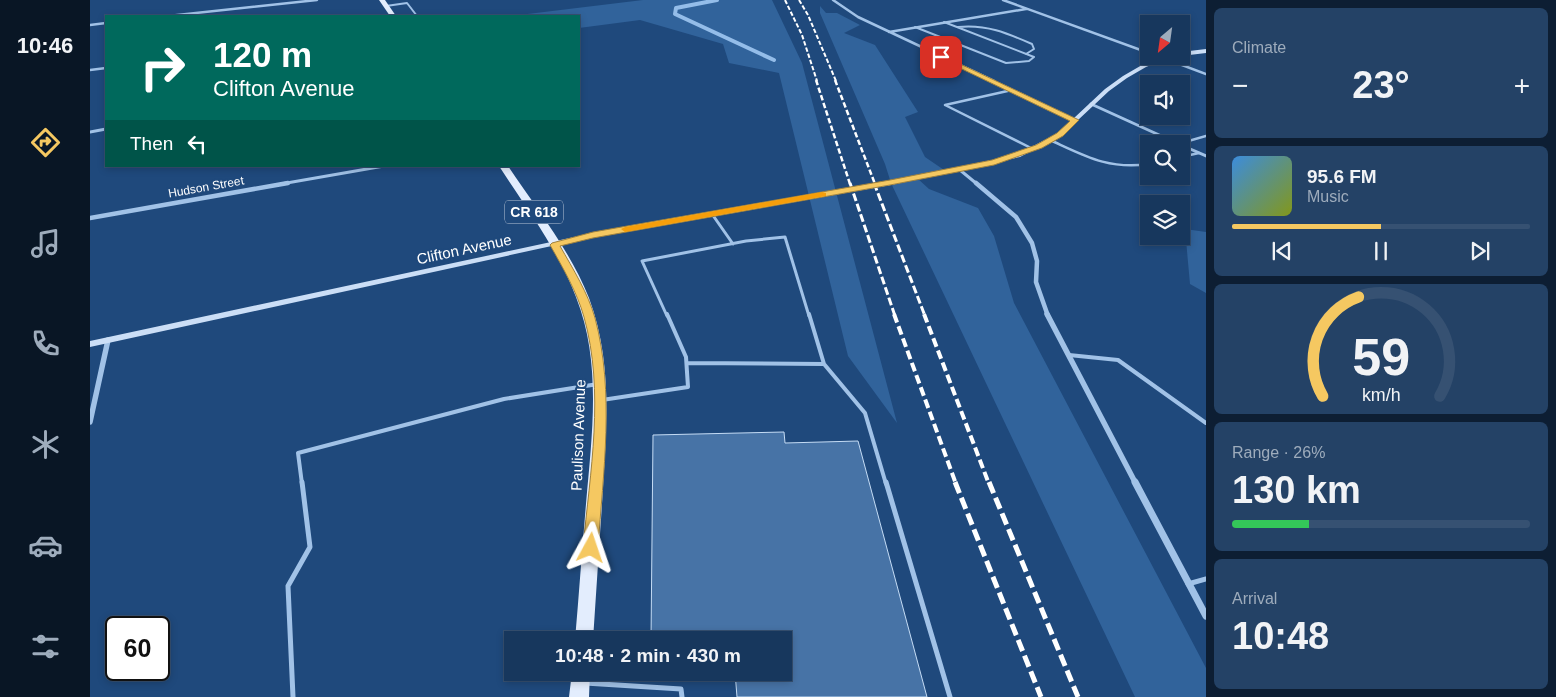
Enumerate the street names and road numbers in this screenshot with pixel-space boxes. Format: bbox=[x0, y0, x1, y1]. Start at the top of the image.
street label: Hudson Street bbox=[167, 173, 246, 201]
road number: CR 618 bbox=[505, 200, 563, 223]
street label: Clifton Avenue bbox=[415, 231, 513, 267]
street label: Paulison Avenue bbox=[568, 379, 588, 491]

